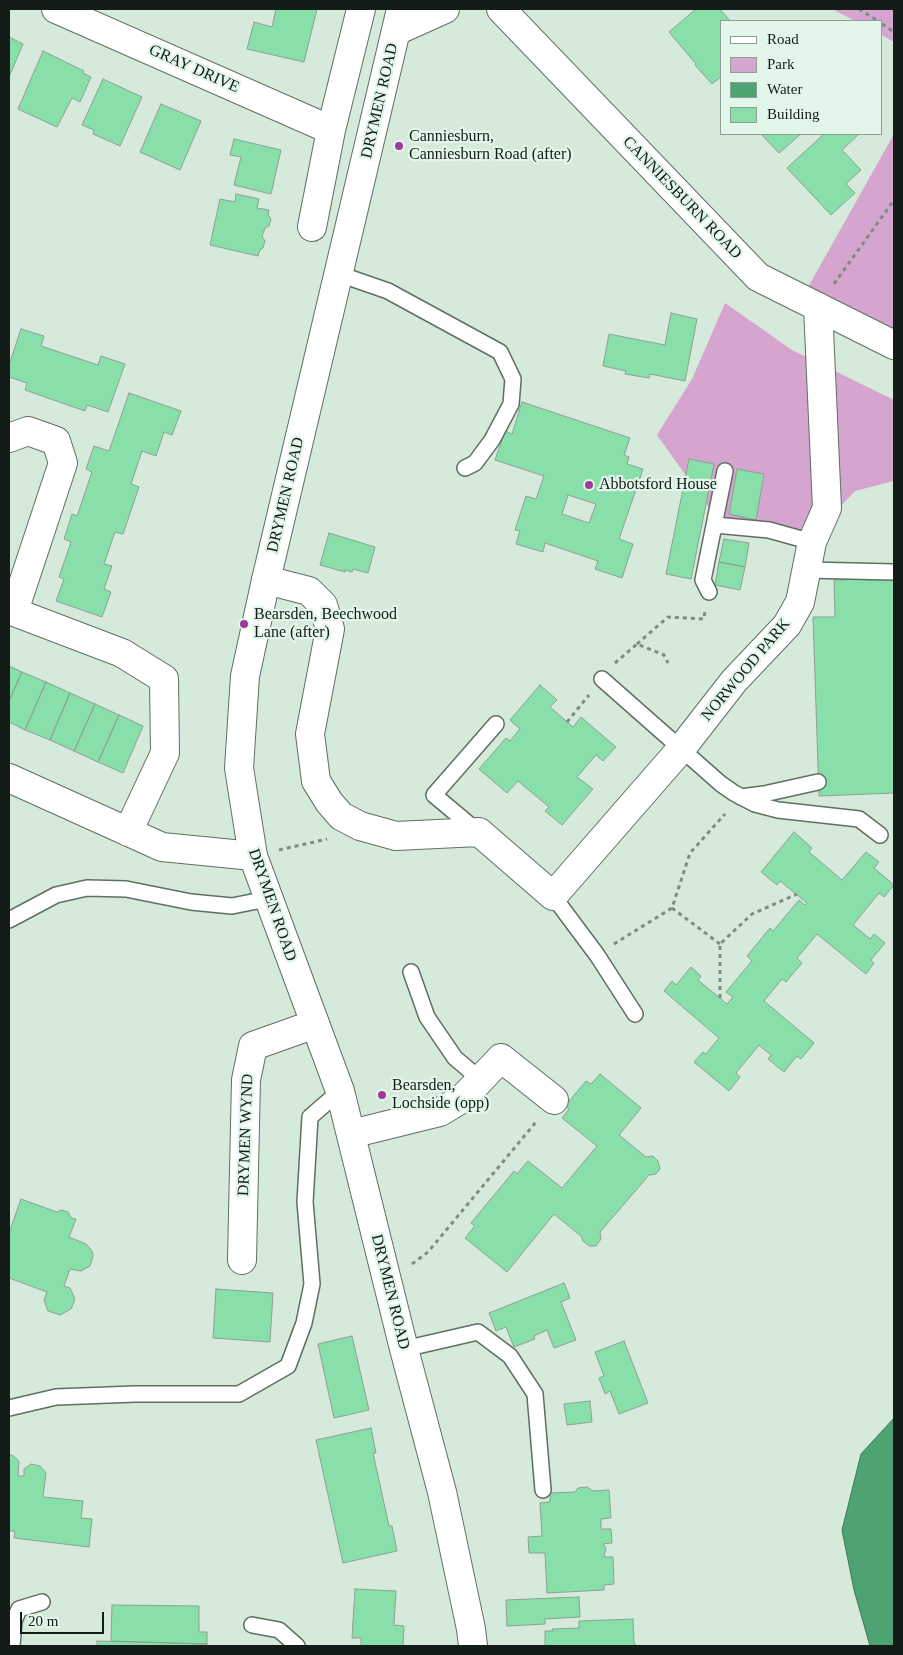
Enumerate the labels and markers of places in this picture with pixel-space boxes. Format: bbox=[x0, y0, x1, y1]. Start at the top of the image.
place label: Canniesburn, Canniesburn Road (after) bbox=[409, 127, 572, 165]
marker: Canniesburn, Canniesburn Road (after) bbox=[393, 140, 405, 152]
place label: Abbotsford House bbox=[599, 475, 717, 495]
marker: Abbotsford House bbox=[583, 479, 595, 491]
place label: Bearsden, Beechwood Lane (after) bbox=[254, 605, 397, 643]
marker: Bearsden, Beechwood Lane (after) bbox=[238, 618, 250, 630]
place label: Bearsden, Lochside (opp) bbox=[392, 1076, 489, 1114]
marker: Bearsden, Lochside (opp) bbox=[376, 1089, 388, 1101]

